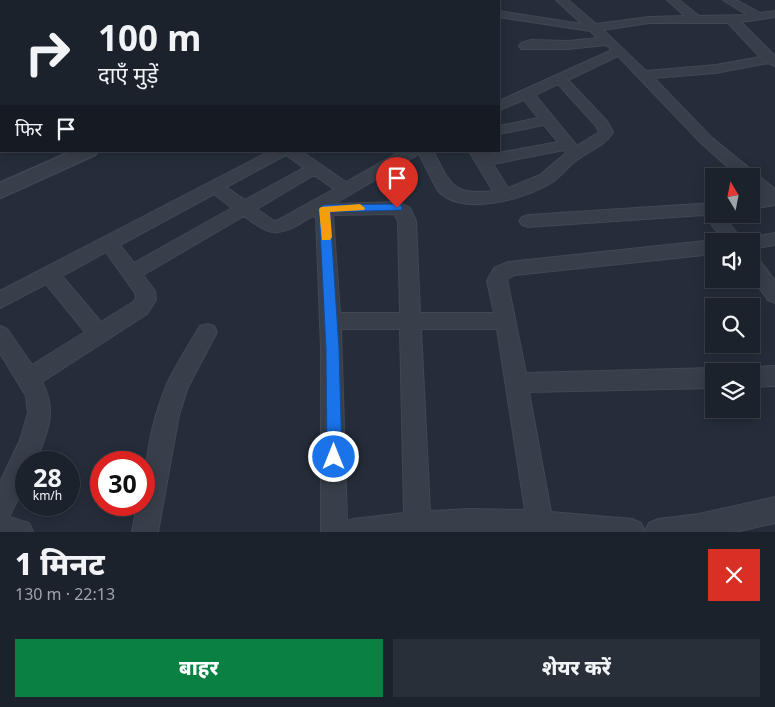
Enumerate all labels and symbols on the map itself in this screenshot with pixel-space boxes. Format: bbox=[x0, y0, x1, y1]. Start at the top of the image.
pin bbox=[376, 157, 418, 208]
north arrow bbox=[705, 168, 760, 222]
position arrow bbox=[307, 430, 359, 482]
speed limit sign: 30 bbox=[90, 451, 155, 516]

